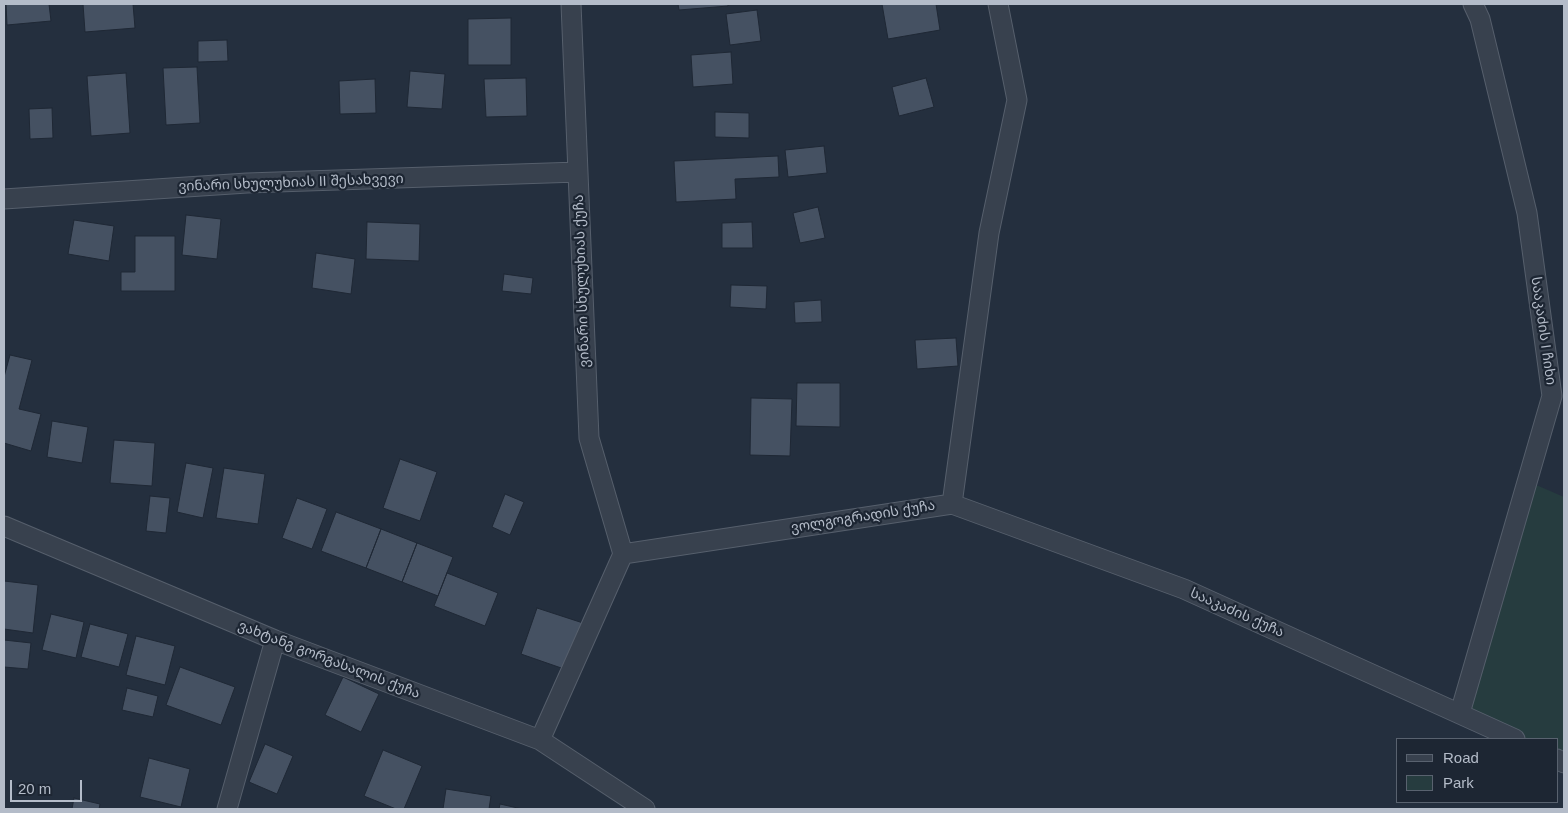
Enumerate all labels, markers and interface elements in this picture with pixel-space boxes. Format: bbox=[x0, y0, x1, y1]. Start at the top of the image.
street label: ვინარი სხულუხიას II შესახვევი bbox=[178, 171, 404, 195]
street label: ვინარი სხულუხიას ქუჩა bbox=[571, 194, 593, 368]
street label: სააკაძის I ჩიხი bbox=[1527, 276, 1559, 386]
street label: ვოლგოგრადის ქუჩა bbox=[790, 497, 936, 537]
street label: სააკაძის ქუჩა bbox=[1187, 585, 1287, 641]
street label: ვახტანგ გორგასალის ქუჩა bbox=[236, 617, 422, 703]
legend bbox=[1396, 738, 1558, 803]
text: Road bbox=[1443, 749, 1479, 766]
scale bar bbox=[12, 770, 85, 802]
text: Park bbox=[1443, 774, 1474, 791]
text: 20 m bbox=[18, 780, 51, 797]

